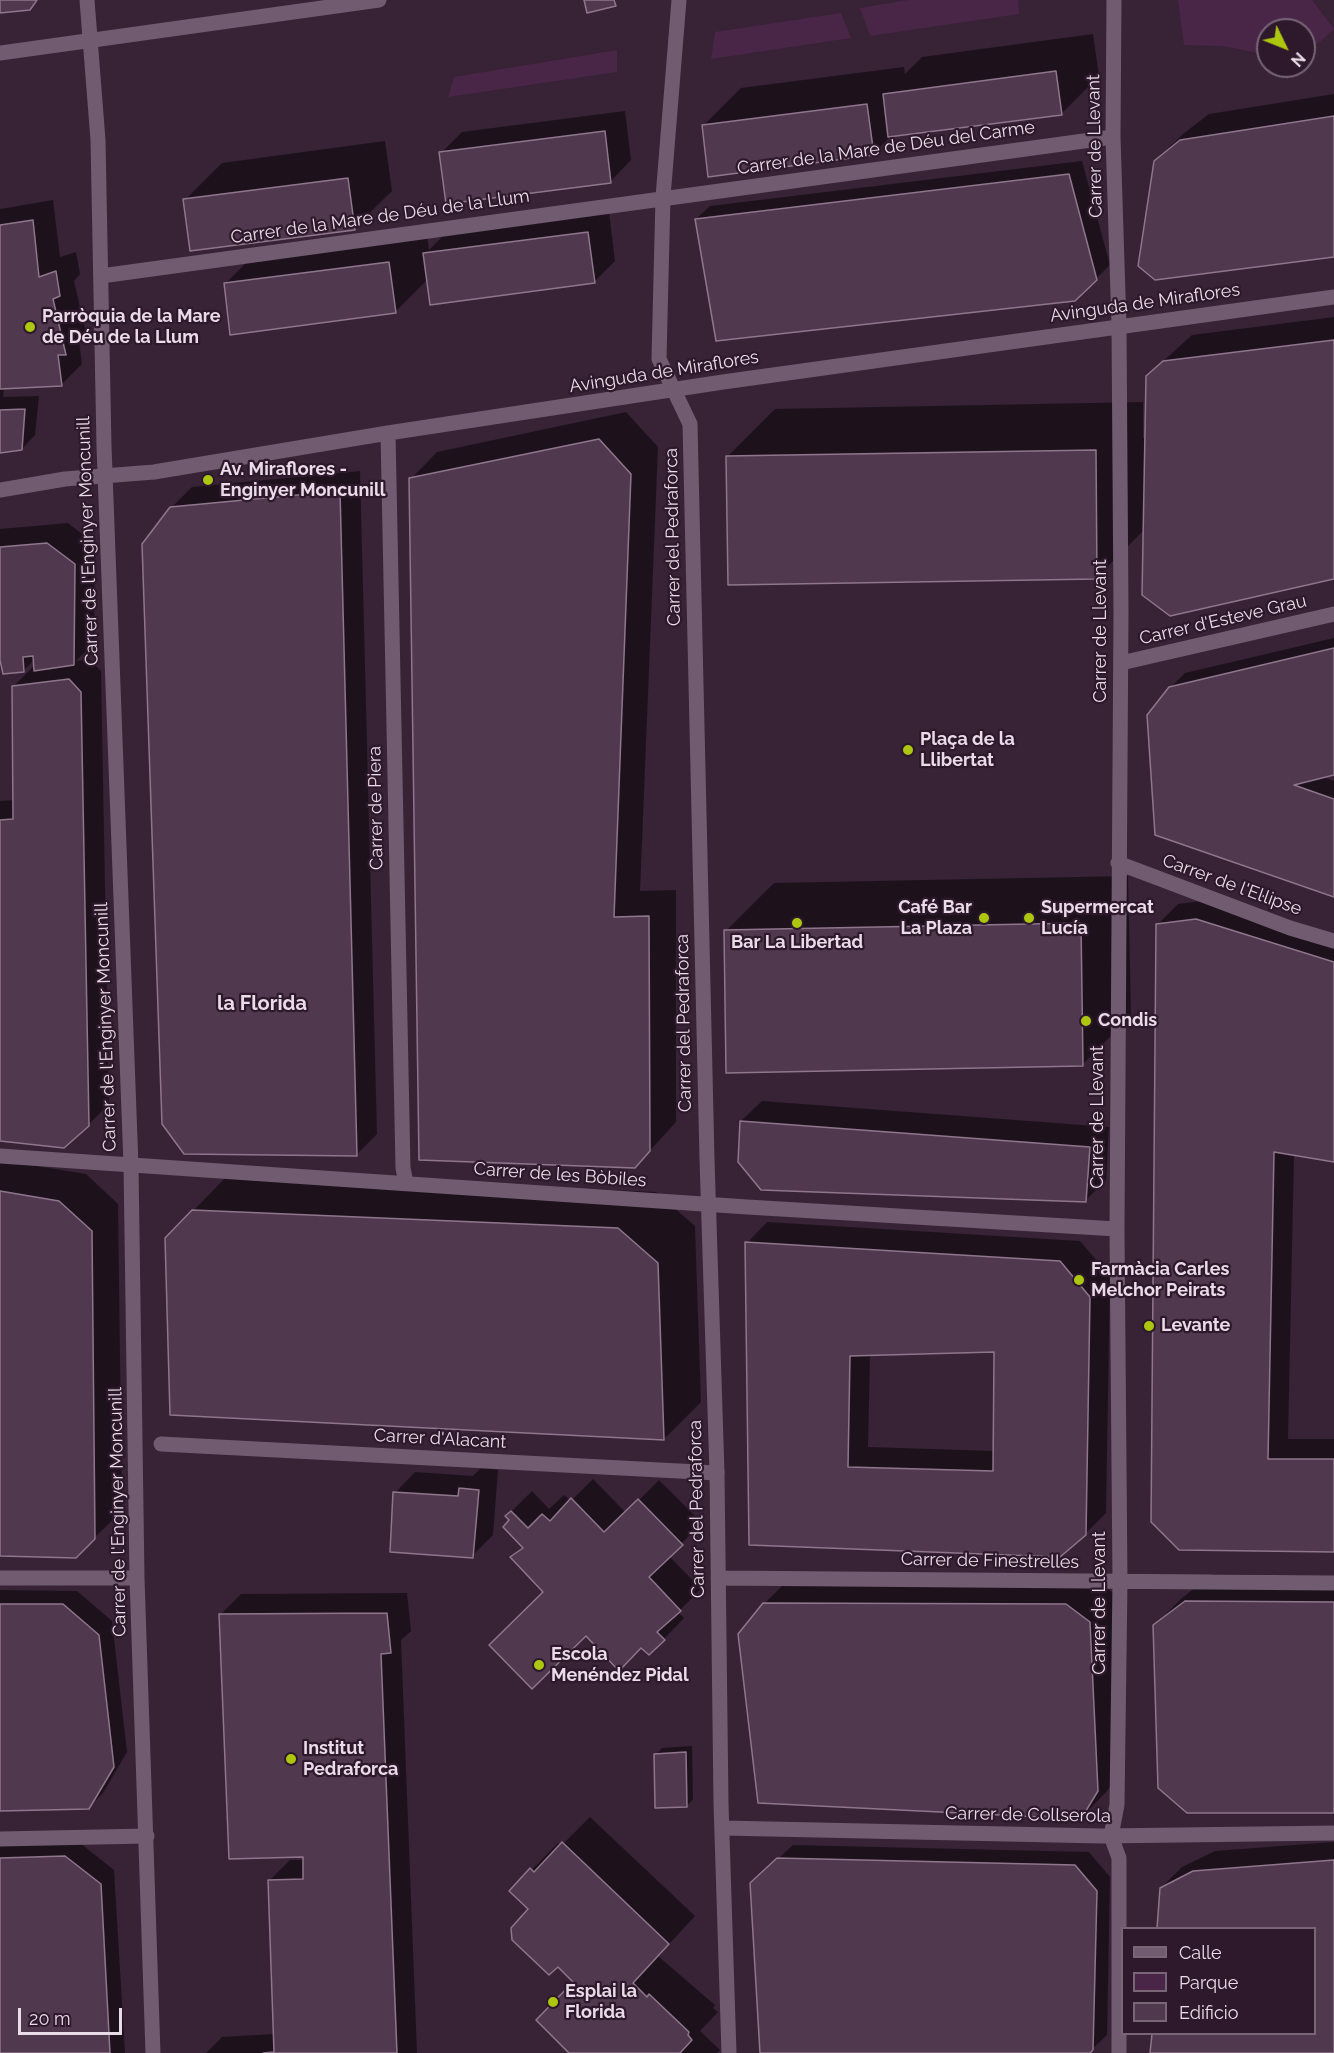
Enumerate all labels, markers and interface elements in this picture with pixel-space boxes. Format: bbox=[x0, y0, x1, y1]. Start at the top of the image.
north arrow bbox=[1256, 18, 1316, 78]
text: N bbox=[1287, 48, 1309, 70]
street label: Carrer de Llevant bbox=[1083, 74, 1107, 218]
street label: Carrer de la Mare de Déu del Carme bbox=[736, 116, 1036, 180]
street label: Carrer de la Mare de Déu de la Llum bbox=[229, 185, 531, 249]
street label: Avinguda de Miraflores bbox=[1049, 279, 1241, 327]
place label: Parròquia de la Mare de Déu de la Llum bbox=[42, 306, 220, 348]
marker: Parròquia de la Mare de Déu de la Llum bbox=[23, 320, 37, 334]
street label: Avinguda de Miraflores bbox=[568, 346, 760, 398]
street label: Carrer de l'Enginyer Moncunill bbox=[73, 416, 103, 666]
street label: Carrer del Pedraforca bbox=[661, 448, 685, 626]
place label: Av. Miraflores - Enginyer Moncunill bbox=[220, 459, 385, 502]
marker: Av. Miraflores - Enginyer Moncunill bbox=[201, 473, 215, 487]
street label: Carrer de Llevant bbox=[1090, 559, 1112, 703]
street label: Carrer d'Esteve Grau bbox=[1137, 590, 1309, 650]
place label: Plaça de la Llibertat bbox=[920, 729, 1015, 771]
marker: Plaça de la Llibertat bbox=[901, 743, 915, 757]
street label: Carrer de Piera bbox=[364, 746, 388, 870]
street label: Carrer de l'El·lipse bbox=[1159, 850, 1305, 920]
place label: Café Bar La Plaza bbox=[898, 897, 972, 940]
place label: Supermercat Lucía bbox=[1041, 897, 1154, 940]
street label: Carrer de l'Enginyer Moncunill bbox=[91, 902, 121, 1152]
marker: Café Bar La Plaza bbox=[977, 911, 991, 925]
marker: Supermercat Lucía bbox=[1022, 911, 1036, 925]
marker: Bar La Libertad bbox=[790, 916, 804, 930]
place label: Bar La Libertad bbox=[731, 932, 863, 954]
street label: Carrer del Pedraforca bbox=[672, 934, 696, 1112]
district label: la Florida bbox=[217, 992, 307, 1016]
place label: Condis bbox=[1098, 1010, 1157, 1032]
marker: Condis bbox=[1079, 1014, 1093, 1028]
street label: Carrer de Llevant bbox=[1087, 1045, 1109, 1189]
street label: Carrer de les Bòbiles bbox=[473, 1158, 647, 1192]
place label: Farmàcia Carles Melchor Peirats bbox=[1091, 1259, 1229, 1302]
marker: Farmàcia Carles Melchor Peirats bbox=[1072, 1273, 1086, 1287]
place label: Levante bbox=[1161, 1315, 1230, 1337]
marker: Levante bbox=[1142, 1319, 1156, 1333]
street label: Carrer de l'Enginyer Moncunill bbox=[105, 1387, 131, 1637]
street label: Carrer del Pedraforca bbox=[685, 1420, 709, 1598]
street label: Carrer d'Alacant bbox=[373, 1425, 507, 1453]
street label: Carrer de Llevant bbox=[1089, 1531, 1111, 1675]
street label: Carrer de Finestrelles bbox=[901, 1549, 1079, 1573]
place label: Escola Menéndez Pidal bbox=[551, 1644, 689, 1686]
marker: Escola Menéndez Pidal bbox=[532, 1658, 546, 1672]
place label: Institut Pedraforca bbox=[303, 1738, 398, 1780]
marker: Institut Pedraforca bbox=[284, 1752, 298, 1766]
street label: Carrer de Collserola bbox=[945, 1803, 1111, 1827]
legend bbox=[1121, 1927, 1316, 2035]
text: Calle bbox=[1179, 1942, 1222, 1963]
text: Parque bbox=[1179, 1972, 1238, 1993]
place label: Esplai la Florida bbox=[565, 1981, 637, 2024]
marker: Esplai la Florida bbox=[546, 1995, 560, 2009]
scale bar bbox=[21, 1996, 124, 2034]
text: Edificio bbox=[1179, 2002, 1238, 2023]
text: 20 m bbox=[29, 2008, 71, 2029]

